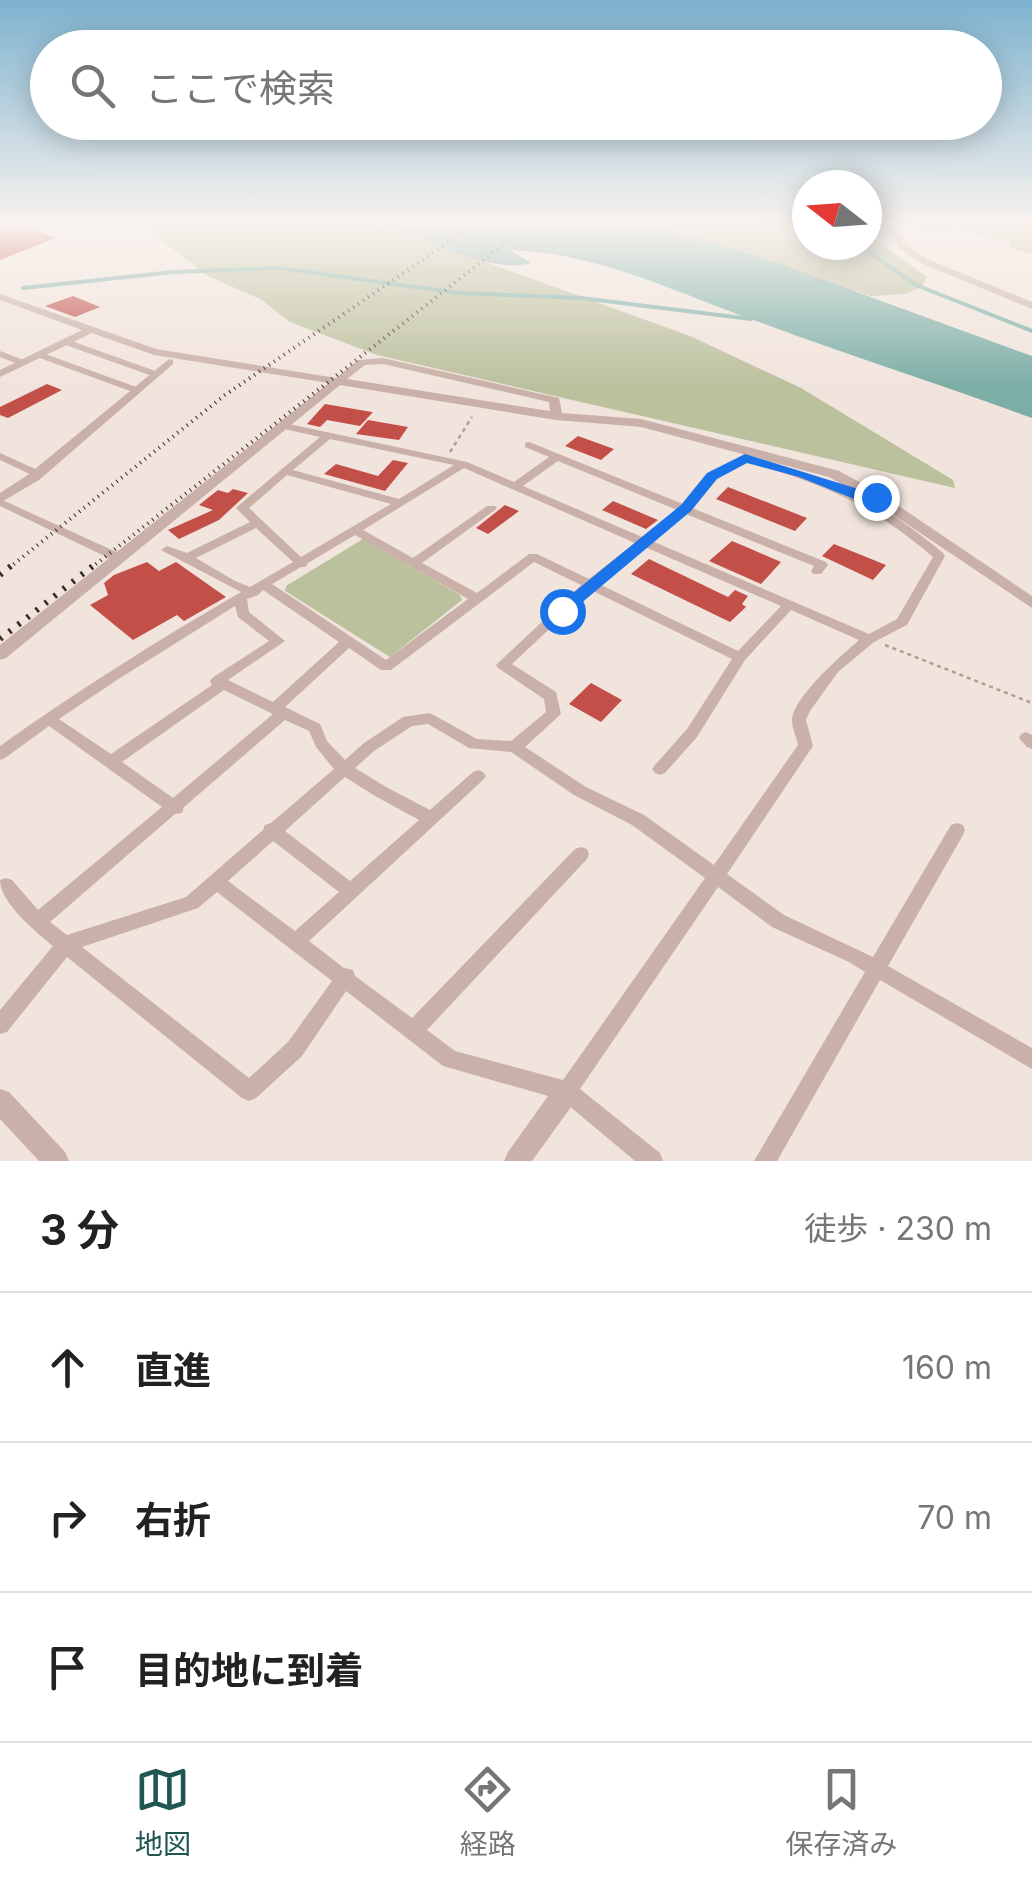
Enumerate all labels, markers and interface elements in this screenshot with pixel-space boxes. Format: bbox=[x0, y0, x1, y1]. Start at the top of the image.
search box bbox=[30, 30, 1002, 140]
icon: search bbox=[65, 58, 120, 113]
text: ここで検索 bbox=[145, 65, 335, 111]
north arrow bbox=[792, 170, 882, 260]
route end bbox=[854, 475, 900, 521]
route start bbox=[540, 589, 586, 635]
text: 3 分 bbox=[40, 1204, 119, 1255]
text: 徒歩 · 230 m bbox=[804, 1209, 992, 1248]
icon: ahead bbox=[40, 1340, 95, 1395]
text: 直進 bbox=[135, 1347, 211, 1393]
text: 160 m bbox=[902, 1348, 992, 1387]
icon: right bbox=[40, 1490, 95, 1545]
text: 右折 bbox=[135, 1497, 211, 1543]
text: 70 m bbox=[917, 1498, 992, 1537]
icon: arrive bbox=[40, 1640, 95, 1695]
text: 目的地に到着 bbox=[135, 1647, 363, 1693]
tab: 地図 bbox=[135, 1762, 191, 1862]
tab: 経路 bbox=[460, 1762, 516, 1862]
tab: 保存済み bbox=[785, 1762, 897, 1862]

